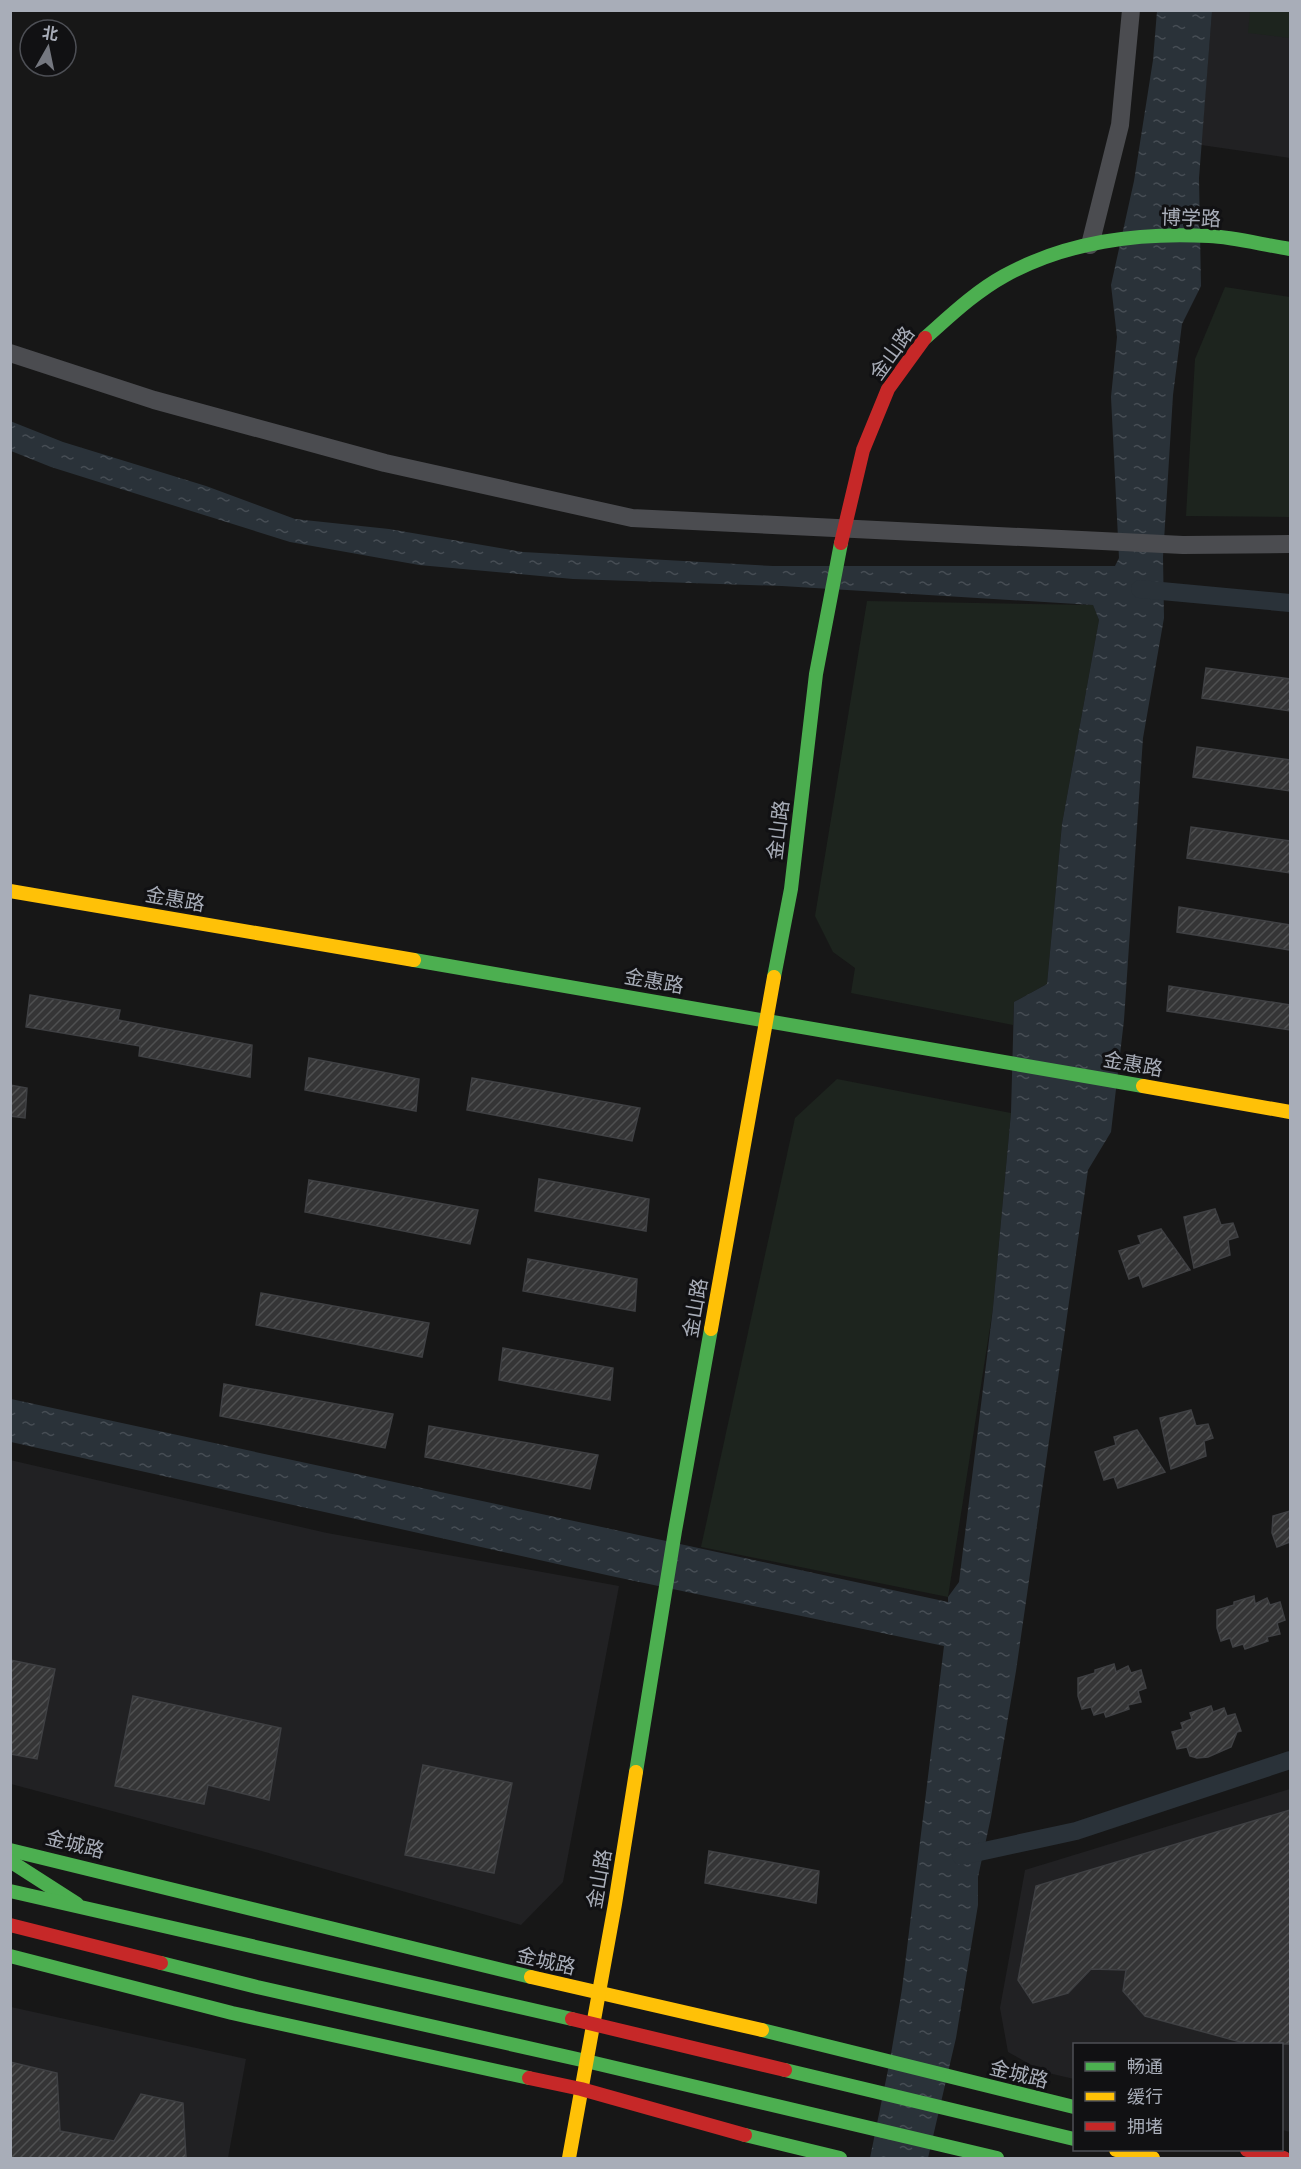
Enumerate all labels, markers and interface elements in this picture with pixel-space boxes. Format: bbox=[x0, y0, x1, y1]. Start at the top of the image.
north arrow bbox=[18, 18, 78, 78]
text: 北 bbox=[41, 23, 60, 44]
street label: 博学路 bbox=[1161, 205, 1221, 231]
street label: 金山路 bbox=[865, 322, 919, 384]
street label: 金山路 bbox=[762, 799, 794, 861]
street label: 金惠路 bbox=[143, 882, 207, 916]
street label: 金惠路 bbox=[622, 964, 686, 998]
street label: 金惠路 bbox=[1101, 1047, 1165, 1081]
street label: 金山路 bbox=[678, 1276, 712, 1340]
street label: 金城路 bbox=[43, 1825, 107, 1863]
street label: 金山路 bbox=[582, 1847, 616, 1911]
street label: 金城路 bbox=[514, 1943, 578, 1979]
legend bbox=[1073, 2043, 1283, 2151]
street label: 金城路 bbox=[987, 2055, 1051, 2093]
text: 畅通 bbox=[1127, 2056, 1163, 2077]
text: 缓行 bbox=[1127, 2086, 1163, 2107]
text: 拥堵 bbox=[1127, 2116, 1163, 2137]

